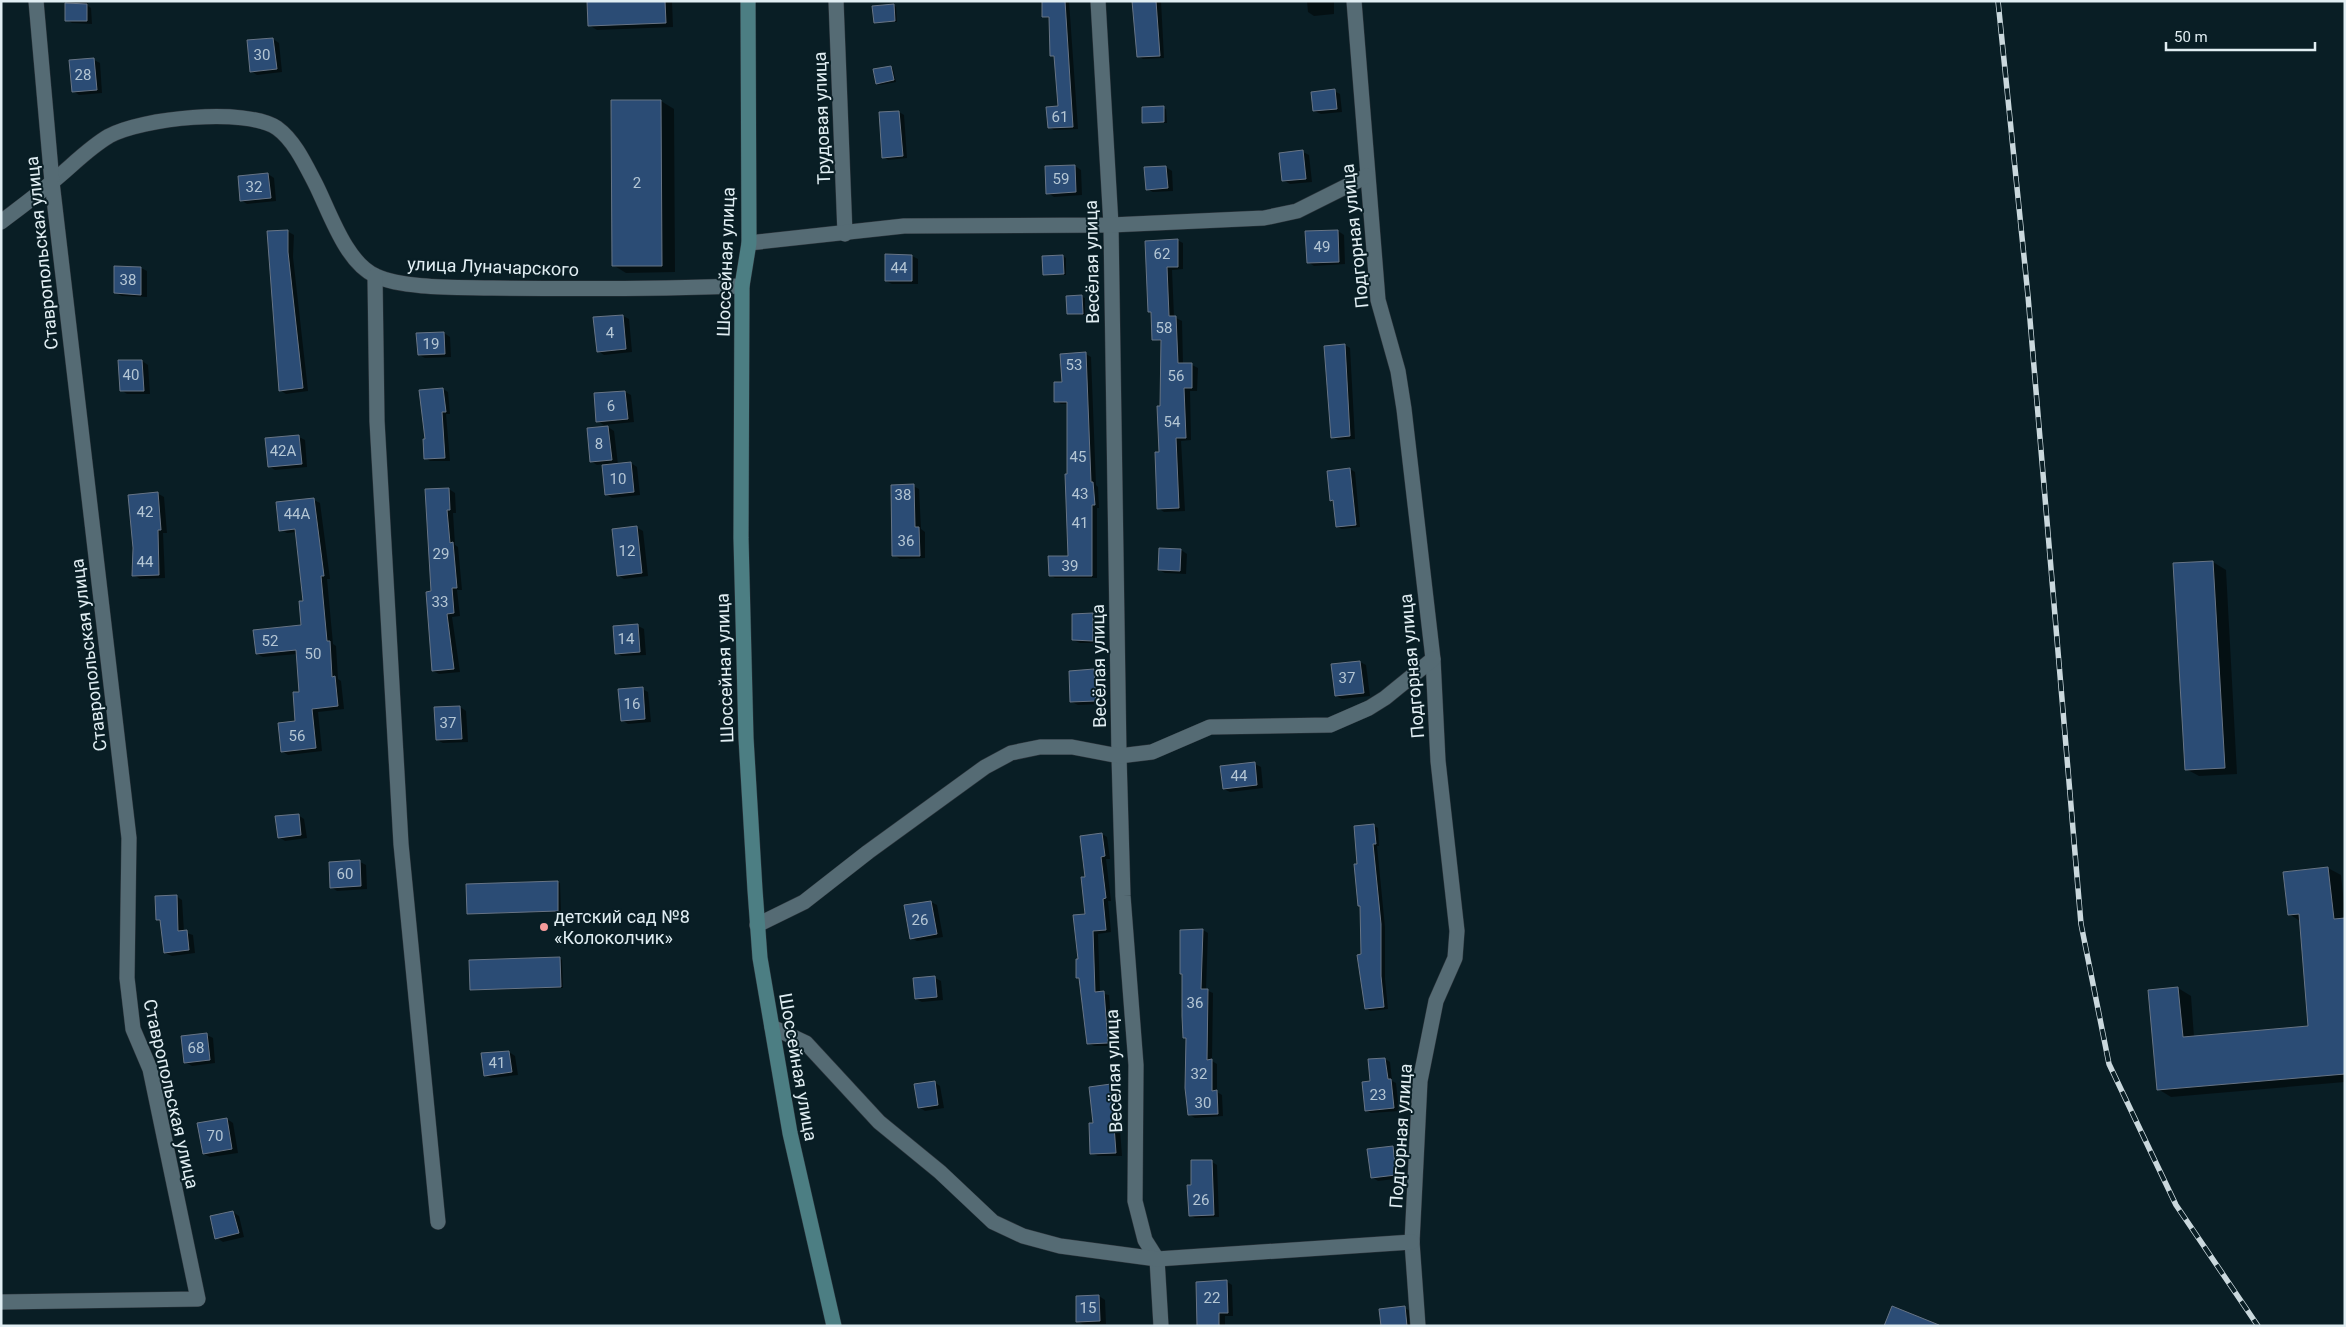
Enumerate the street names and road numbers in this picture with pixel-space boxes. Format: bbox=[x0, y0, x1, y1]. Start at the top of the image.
street label: Трудовая улица bbox=[809, 51, 834, 185]
street label: Ставропольская улица bbox=[21, 155, 62, 351]
street label: Подгорная улица bbox=[1336, 163, 1373, 309]
street label: Шоссейная улица bbox=[712, 187, 739, 337]
street label: Весёлая улица bbox=[1080, 200, 1103, 324]
street label: улица Луначарского bbox=[407, 253, 579, 280]
street label: Ставропольская улица bbox=[66, 557, 111, 753]
street label: Шоссейная улица bbox=[711, 593, 738, 743]
street label: Подгорная улица bbox=[1395, 593, 1428, 739]
street label: Весёлая улица bbox=[1087, 604, 1110, 728]
street label: Шоссейная улица bbox=[775, 991, 822, 1143]
street label: Ставропольская улица bbox=[139, 997, 204, 1191]
street label: Весёлая улица bbox=[1101, 1009, 1126, 1133]
street label: Подгорная улица bbox=[1385, 1063, 1416, 1209]

